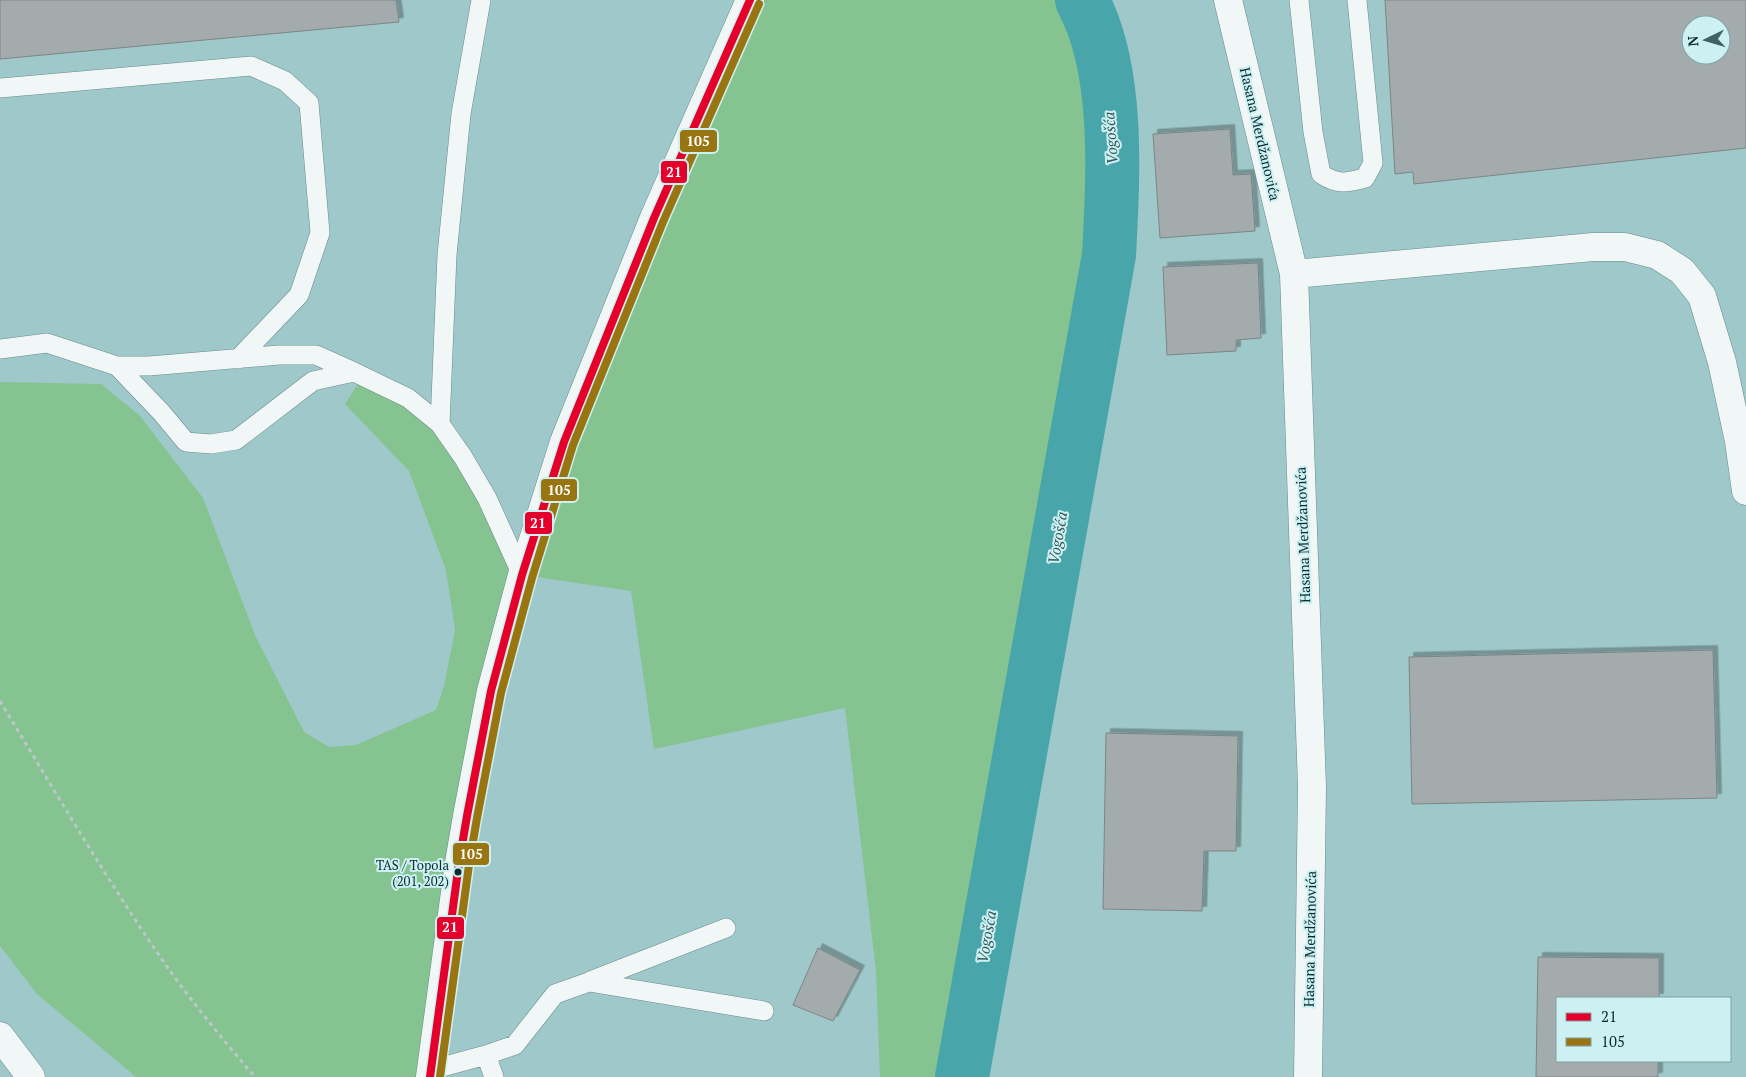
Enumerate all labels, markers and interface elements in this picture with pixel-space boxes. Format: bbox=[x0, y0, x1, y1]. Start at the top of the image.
north arrow bbox=[1681, 15, 1731, 65]
text: N bbox=[1683, 35, 1702, 47]
street label: Hasana Merdžanovića bbox=[1236, 65, 1285, 202]
water label: Vogošća bbox=[1098, 111, 1122, 165]
line badge: 105 bbox=[679, 129, 718, 153]
text: 105 bbox=[686, 131, 710, 150]
line badge: 21 bbox=[660, 160, 688, 184]
text: 21 bbox=[666, 162, 682, 181]
street label: Hasana Merdžanovića bbox=[1291, 467, 1314, 603]
line badge: 105 bbox=[540, 478, 578, 502]
text: 105 bbox=[547, 480, 571, 499]
water label: Vogošća bbox=[1043, 510, 1071, 565]
line badge: 21 bbox=[524, 511, 553, 535]
text: 21 bbox=[530, 513, 546, 532]
line badge: 105 bbox=[452, 842, 490, 866]
text: 105 bbox=[459, 844, 483, 863]
place label: TAS / Topola (201, 202) bbox=[376, 856, 449, 890]
marker: TAS / Topola (201, 202) bbox=[453, 867, 463, 877]
street label: Hasana Merdžanovića bbox=[1299, 871, 1320, 1007]
water label: Vogošća bbox=[972, 909, 1000, 964]
line badge: 21 bbox=[436, 916, 465, 940]
text: 21 bbox=[442, 917, 458, 936]
legend bbox=[1556, 997, 1731, 1062]
text: 21 bbox=[1601, 1006, 1617, 1026]
text: 105 bbox=[1601, 1031, 1625, 1051]

